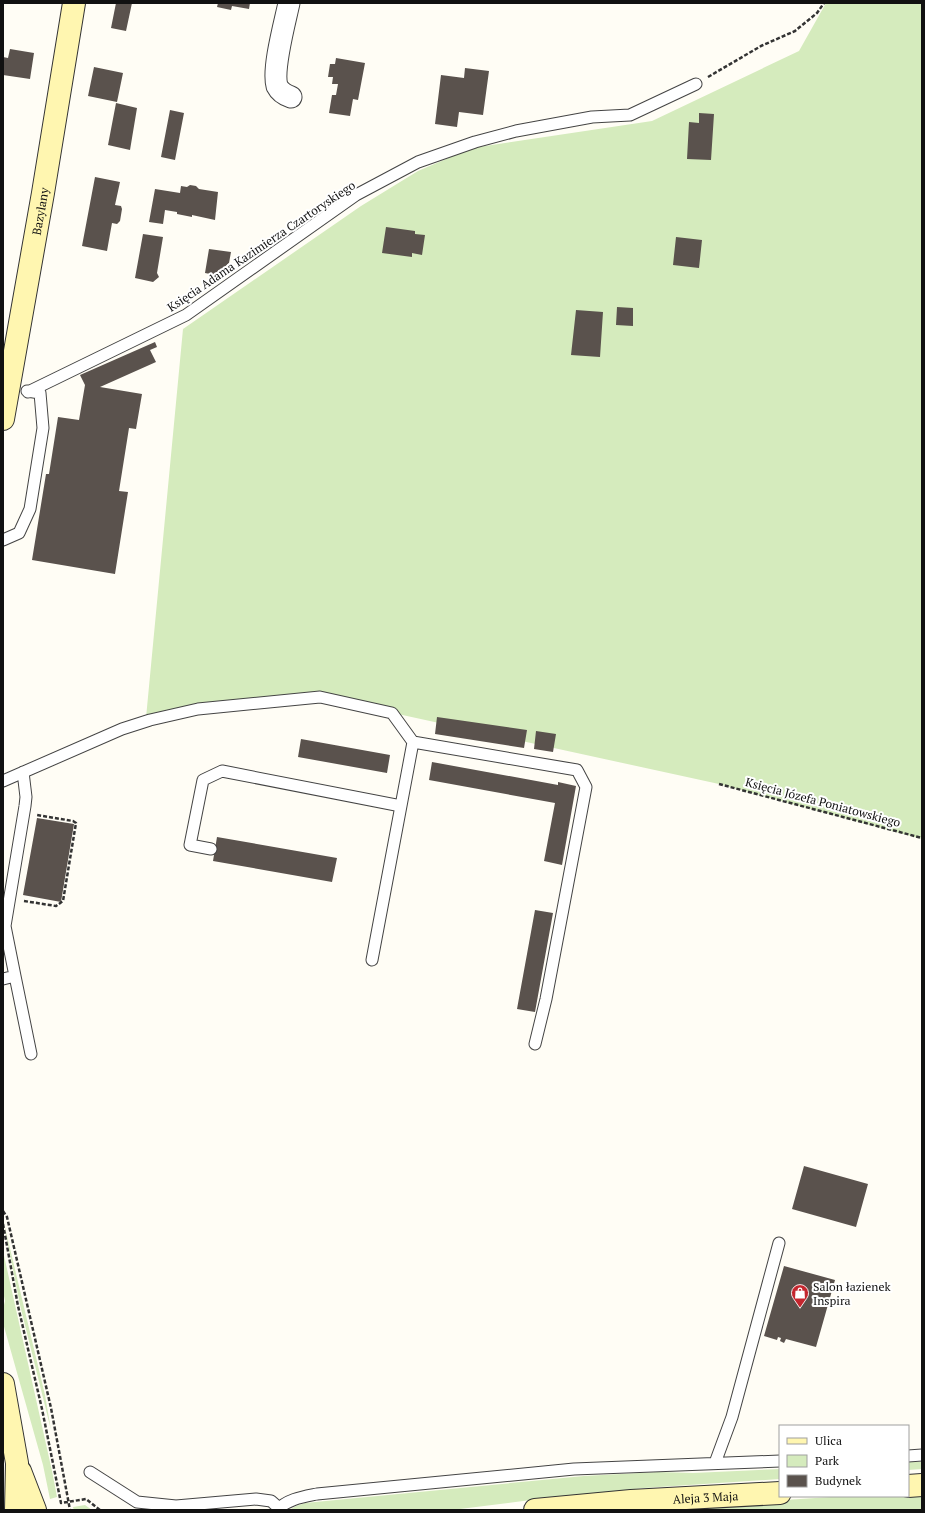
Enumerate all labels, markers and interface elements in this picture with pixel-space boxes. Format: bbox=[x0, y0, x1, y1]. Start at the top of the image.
street label: Księcia Adama Kazimierza Czartoryskiego bbox=[164, 177, 358, 315]
street label: Bazylany bbox=[28, 185, 51, 236]
street label: Księcia Józefa Poniatowskiego bbox=[744, 774, 903, 830]
place label: Salon łazienek Inspira bbox=[813, 1279, 891, 1308]
shop icon: Salon łazienek Inspira bbox=[790, 1283, 810, 1308]
legend bbox=[779, 1425, 909, 1497]
text: Ulica bbox=[815, 1433, 842, 1448]
text: Park bbox=[815, 1453, 840, 1468]
text: Budynek bbox=[815, 1473, 862, 1488]
street label: Aleja 3 Maja bbox=[672, 1488, 739, 1506]

